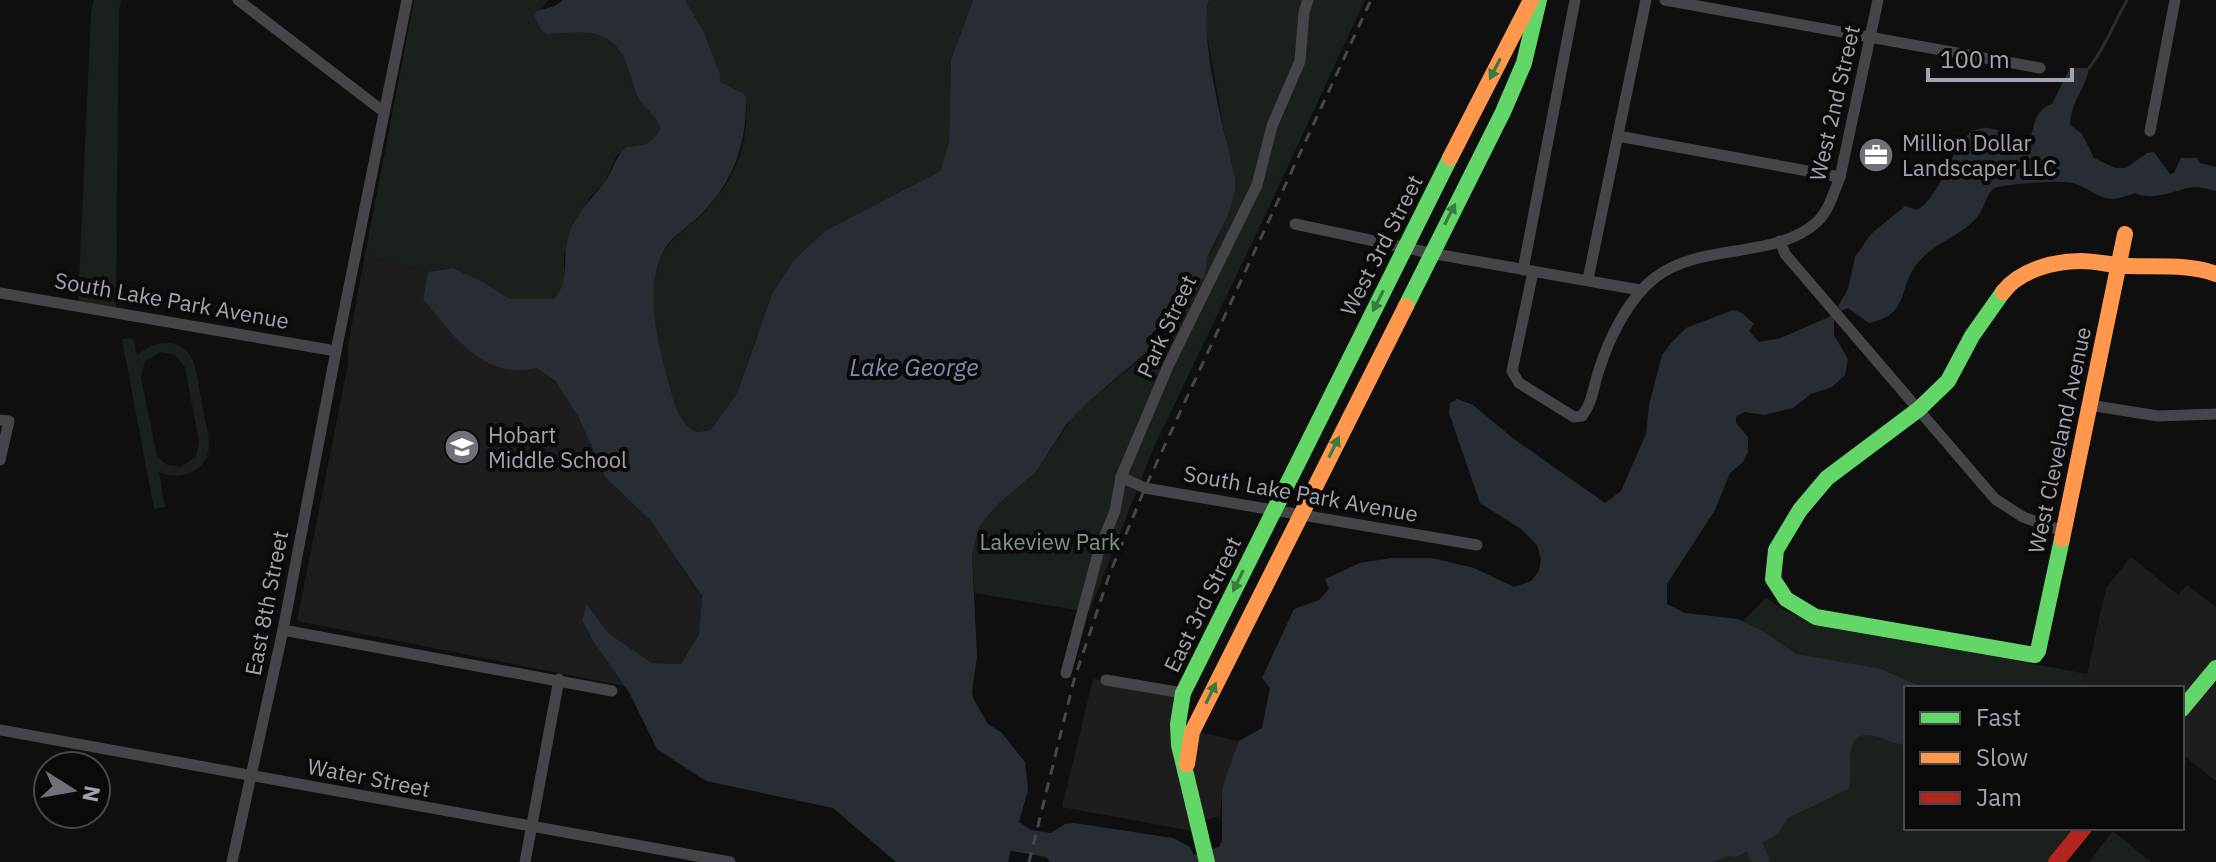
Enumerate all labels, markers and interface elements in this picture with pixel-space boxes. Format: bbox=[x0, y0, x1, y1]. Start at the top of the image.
street label: West 2nd Street bbox=[1802, 22, 1866, 184]
scale bar bbox=[1928, 32, 2072, 82]
text: 100 m bbox=[1940, 43, 2010, 75]
one-way arrow bbox=[1488, 57, 1501, 80]
place label: Million Dollar Landscaper LLC bbox=[1902, 128, 2057, 182]
office icon: Million Dollar Landscaper LLC bbox=[1857, 136, 1895, 174]
street label: West 3rd Street bbox=[1333, 170, 1429, 320]
one-way arrow bbox=[1444, 203, 1457, 226]
street label: South Lake Park Avenue bbox=[53, 265, 291, 335]
street label: Park Street bbox=[1130, 270, 1202, 382]
one-way arrow bbox=[1371, 290, 1385, 313]
street label: West Cleveland Avenue bbox=[2021, 324, 2097, 556]
water label: Lake George bbox=[849, 351, 979, 383]
place label: Hobart Middle School bbox=[488, 420, 627, 474]
school or university icon: Hobart Middle School bbox=[443, 428, 481, 466]
one-way arrow bbox=[1327, 435, 1341, 458]
street label: South Lake Park Avenue bbox=[1182, 458, 1420, 528]
park label: Lakeview Park bbox=[980, 527, 1121, 556]
street label: East 8th Street bbox=[238, 528, 294, 678]
street label: East 3rd Street bbox=[1157, 531, 1247, 677]
one-way arrow bbox=[1231, 570, 1244, 593]
one-way arrow bbox=[1205, 681, 1218, 704]
legend bbox=[1904, 686, 2184, 830]
text: Fast bbox=[1976, 701, 2021, 733]
text: Slow bbox=[1976, 741, 2028, 773]
north arrow bbox=[32, 750, 112, 830]
street label: Water Street bbox=[305, 751, 433, 803]
text: Jam bbox=[1976, 781, 2022, 813]
text: N bbox=[76, 783, 108, 805]

